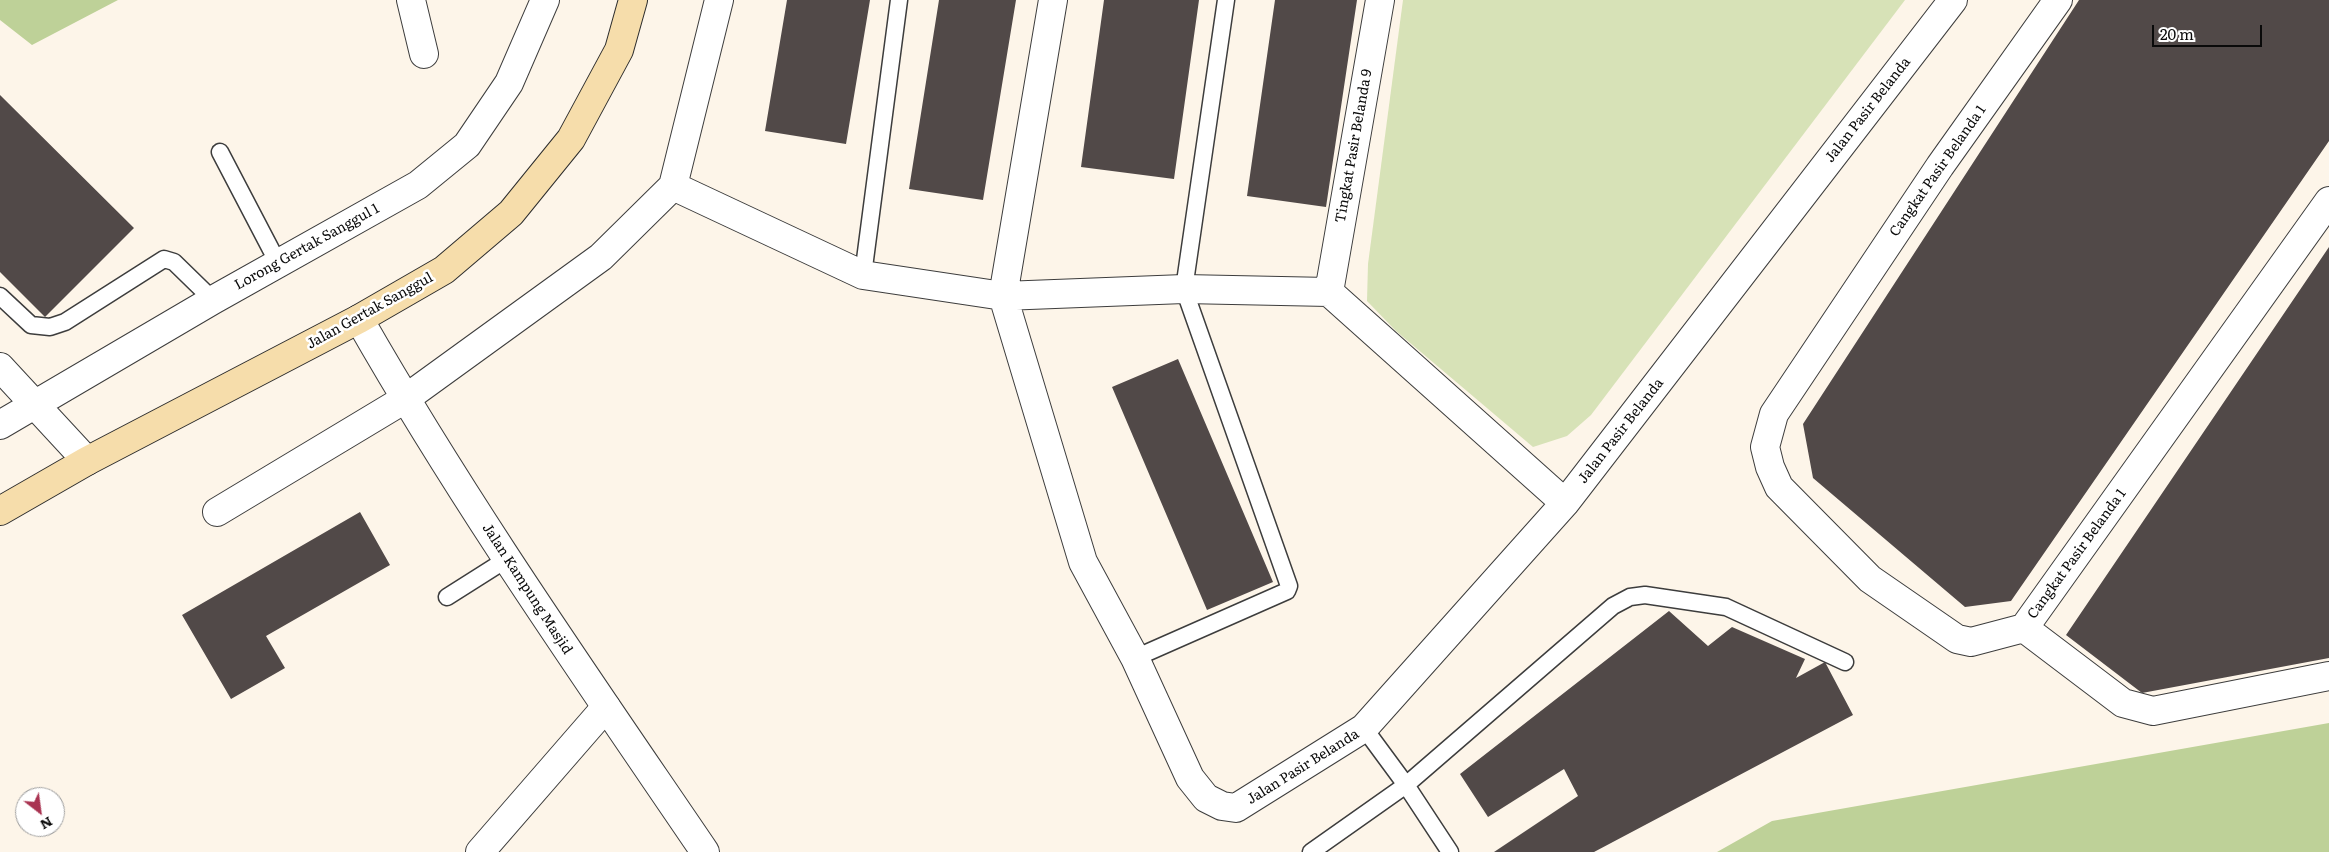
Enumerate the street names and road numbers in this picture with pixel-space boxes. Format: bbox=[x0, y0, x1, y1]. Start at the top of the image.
street label: Jalan Pasir Belanda bbox=[1822, 54, 1914, 166]
street label: Tingkat Pasir Belanda 9 bbox=[1332, 68, 1376, 224]
street label: Cangkat Pasir Belanda 1 bbox=[1886, 102, 1990, 240]
street label: Lorong Gertak Sanggul 1 bbox=[232, 200, 382, 294]
street label: Jalan Gertak Sanggul bbox=[304, 269, 436, 353]
street label: Jalan Pasir Belanda bbox=[1575, 375, 1667, 487]
street label: Cangkat Pasir Belanda 1 bbox=[2024, 486, 2130, 622]
street label: Jalan Kampung Masjid bbox=[478, 520, 576, 658]
street label: Jalan Pasir Belanda bbox=[1244, 726, 1362, 808]

